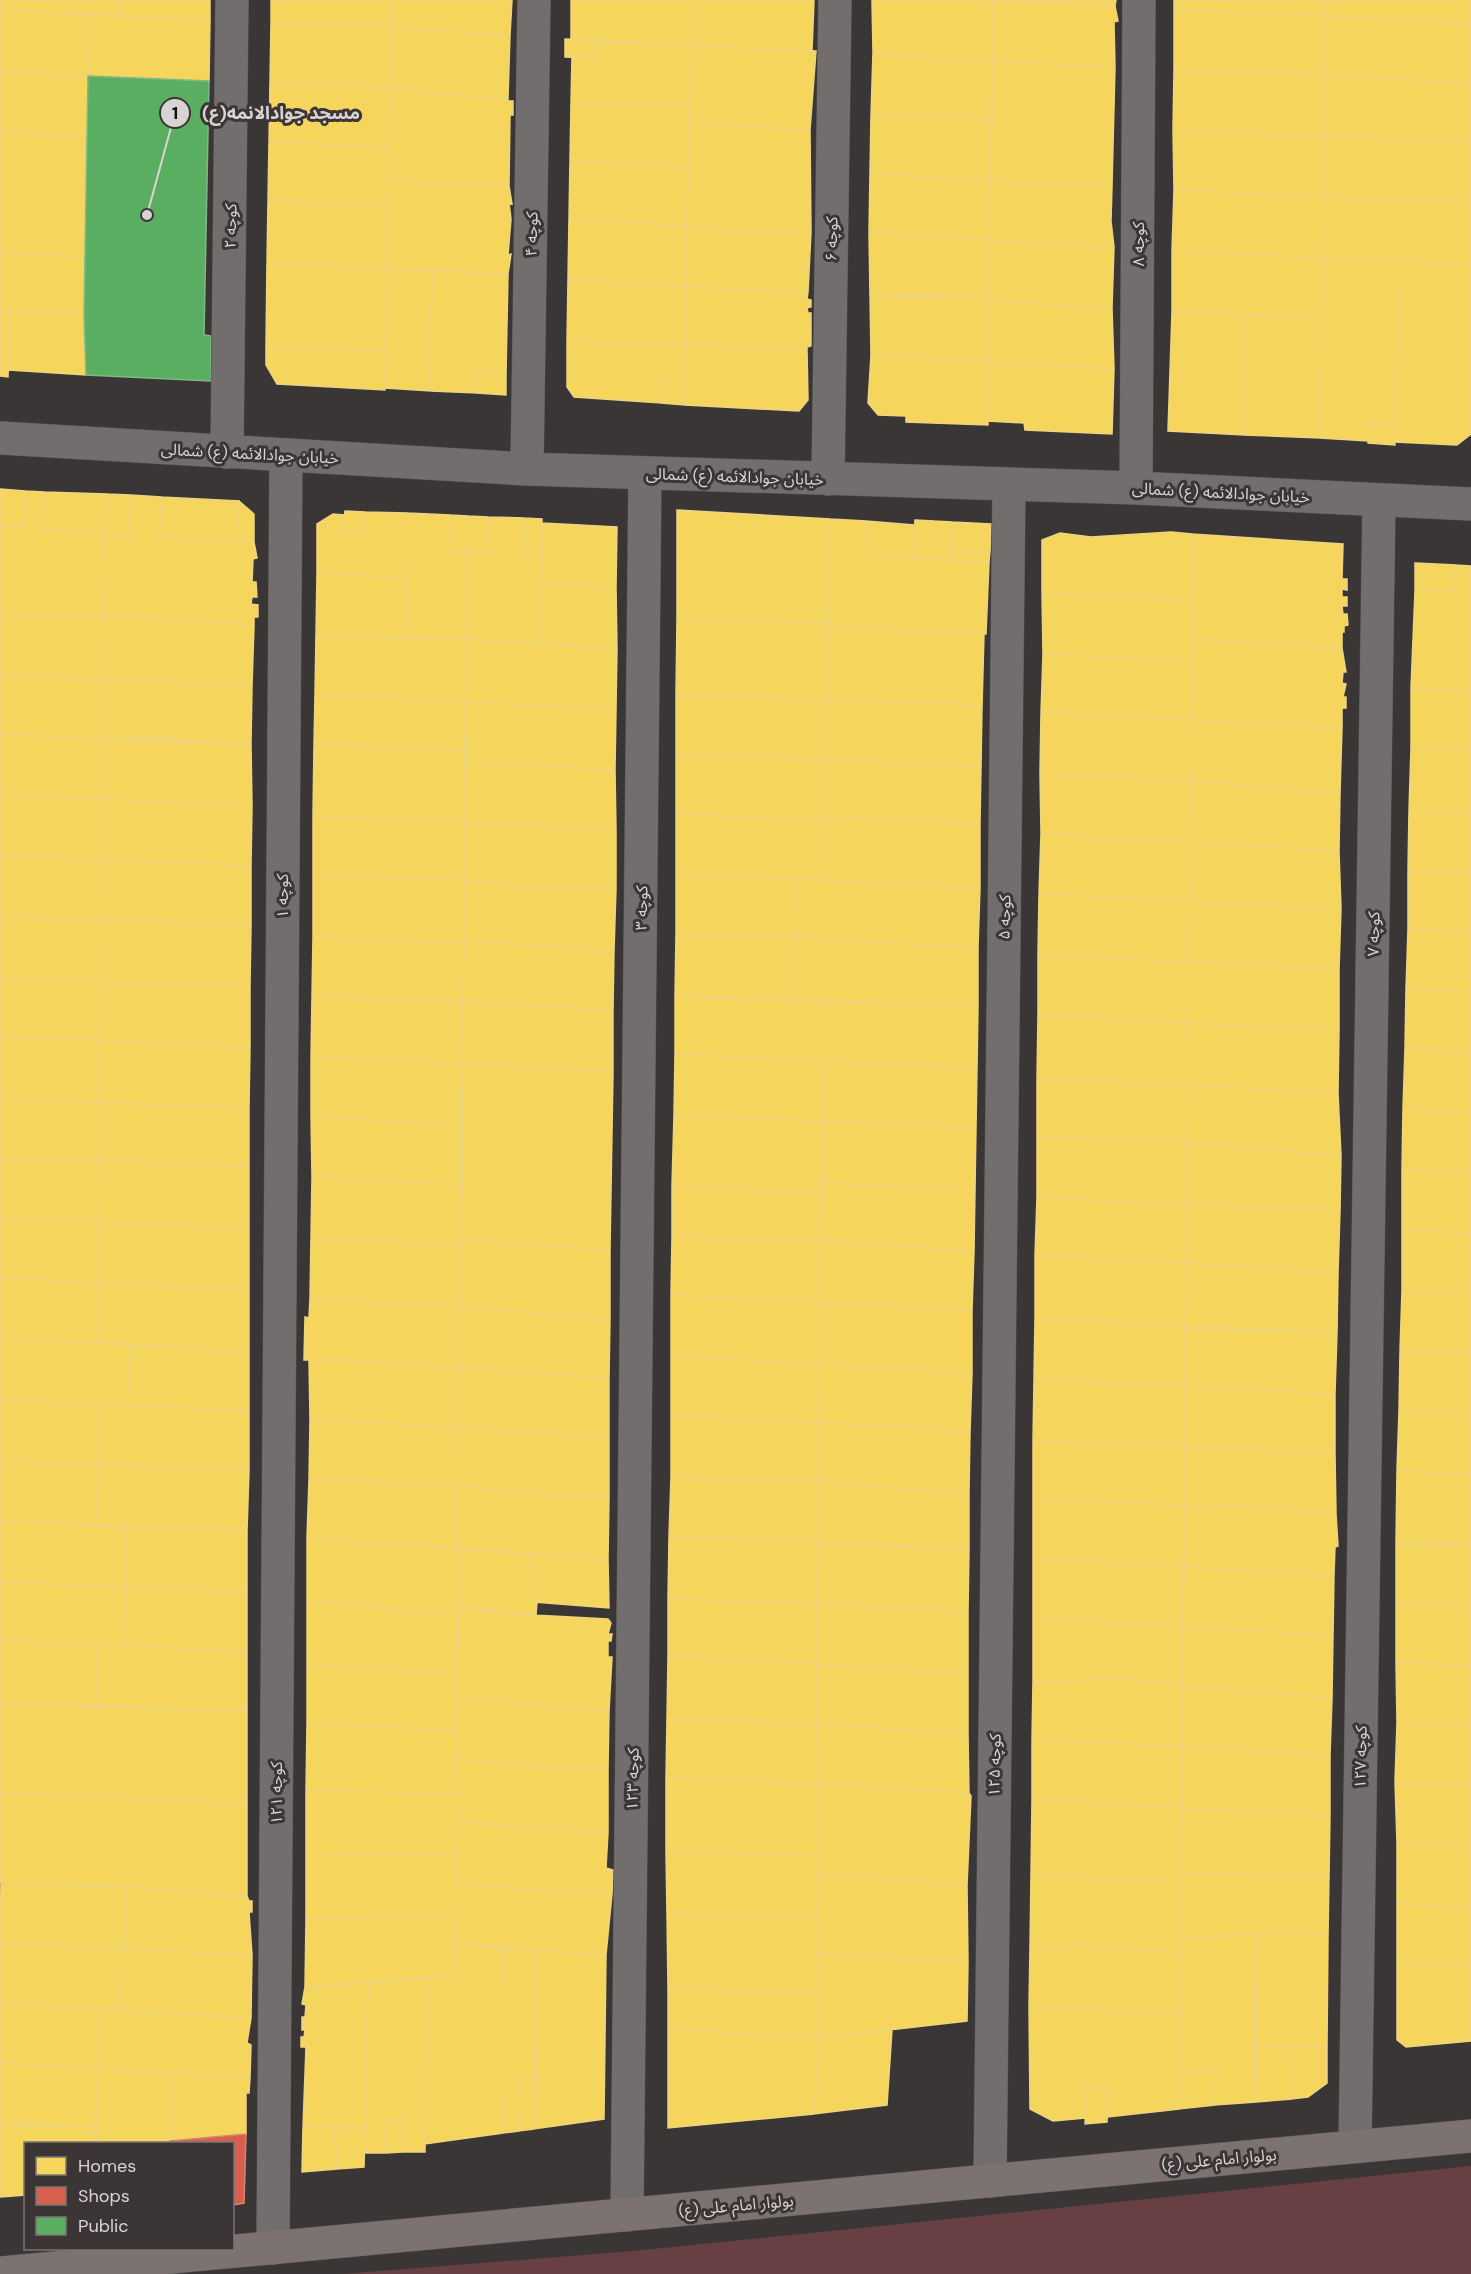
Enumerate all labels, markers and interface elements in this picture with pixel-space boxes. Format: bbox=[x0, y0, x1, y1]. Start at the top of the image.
callout: مسجد جوادالانمه(ع) bbox=[160, 95, 372, 131]
text: 1 bbox=[172, 101, 178, 125]
text: مسجد جوادالانمه(ع) bbox=[202, 101, 360, 126]
street label: کوچه ۲ bbox=[220, 203, 241, 249]
street label: کوچه ۴ bbox=[521, 211, 542, 257]
street label: کوچه ۶ bbox=[821, 216, 842, 262]
street label: کوچه ۸ bbox=[1128, 221, 1149, 266]
street label: خیابان جوادالائمه (ع) شمالی bbox=[160, 438, 339, 471]
street label: خیابان جوادالائمه (ع) شمالی bbox=[646, 463, 824, 492]
street label: خیابان جوادالائمه (ع) شمالی bbox=[1131, 477, 1310, 510]
street label: کوچه ۱ bbox=[272, 873, 293, 918]
street label: کوچه ۳ bbox=[631, 885, 652, 931]
street label: کوچه ۵ bbox=[994, 894, 1015, 940]
street label: کوچه ۷ bbox=[1363, 911, 1384, 957]
street label: کوچه ۱۲۷ bbox=[1349, 1725, 1372, 1789]
street label: کوچه ۱۲۵ bbox=[983, 1733, 1006, 1797]
street label: کوچه ۱۲۳ bbox=[621, 1747, 644, 1811]
street label: کوچه ۱۲۱ bbox=[266, 1761, 287, 1825]
legend bbox=[24, 2142, 234, 2250]
street label: بولوار امام علی (ع) bbox=[1161, 2144, 1278, 2177]
text: Homes bbox=[78, 2154, 136, 2178]
text: Shops bbox=[78, 2184, 130, 2208]
street label: بولوار امام علی (ع) bbox=[678, 2190, 795, 2223]
text: Public bbox=[78, 2214, 129, 2238]

